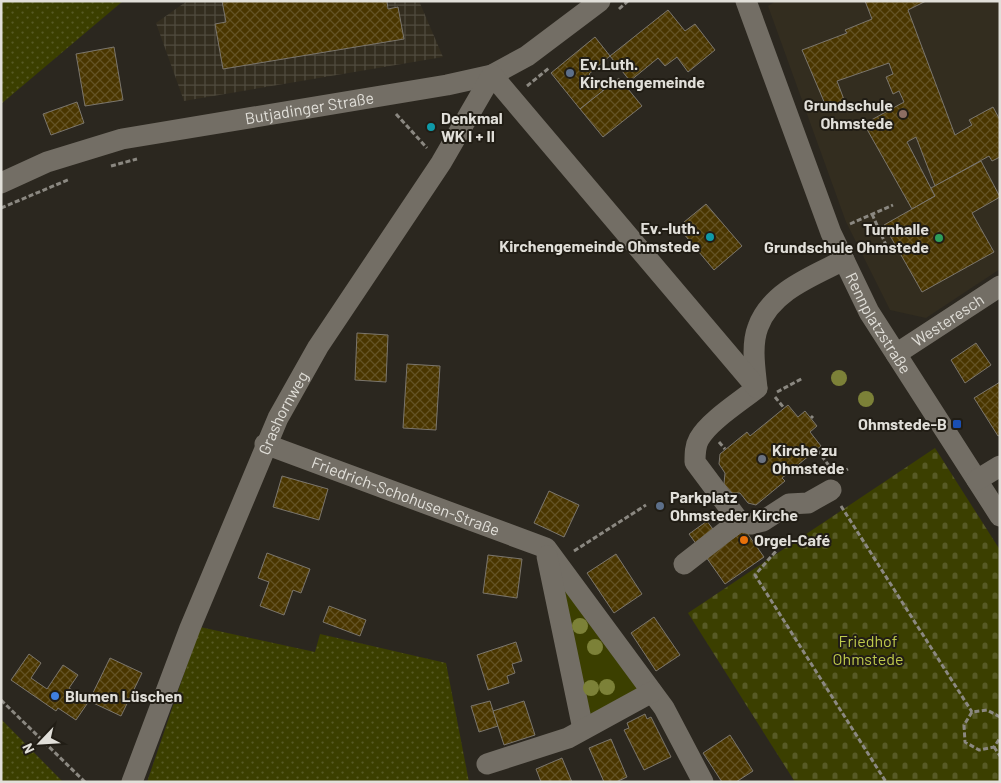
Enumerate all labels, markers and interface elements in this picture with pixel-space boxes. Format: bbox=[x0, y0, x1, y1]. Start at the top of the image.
place label: Ev.Luth. Kirchengemeinde bbox=[580, 54, 705, 91]
marker: Ev.Luth. Kirchengemeinde bbox=[564, 67, 576, 79]
street label: Butjadinger Straße bbox=[243, 87, 375, 127]
place label: Grundschule Ohmstede bbox=[804, 95, 893, 132]
place label: Denkmal WK I + II bbox=[441, 108, 503, 145]
marker: Grundschule Ohmstede bbox=[897, 108, 909, 120]
marker: Denkmal WK I + II bbox=[425, 121, 437, 133]
place label: Ev.-luth. Kirchengemeinde Ohmstede bbox=[499, 218, 700, 255]
place label: Turnhalle Grundschule Ohmstede bbox=[764, 219, 929, 256]
marker: Ev.-luth. Kirchengemeinde Ohmstede bbox=[704, 231, 716, 243]
marker: Turnhalle Grundschule Ohmstede bbox=[933, 232, 945, 244]
street label: Rennplatzstraße bbox=[842, 269, 916, 377]
street label: Westeresch bbox=[908, 289, 987, 350]
street label: Grashornweg bbox=[254, 367, 312, 457]
place label: Ohmstede-B bbox=[858, 414, 947, 433]
marker: Ohmstede-B bbox=[951, 418, 963, 430]
place label: Kirche zu Ohmstede bbox=[772, 440, 845, 477]
street label: Friedrich-Schohusen-Straße bbox=[309, 452, 502, 539]
marker: Kirche zu Ohmstede bbox=[756, 453, 768, 465]
place label: Parkplatz Ohmsteder Kirche bbox=[670, 487, 798, 524]
marker: Parkplatz Ohmsteder Kirche bbox=[654, 500, 666, 512]
place label: Orgel-Café bbox=[754, 530, 830, 549]
marker: Orgel-Café bbox=[738, 534, 750, 546]
park label: Friedhof Ohmstede bbox=[833, 631, 903, 668]
place label: Blumen Lüschen bbox=[65, 686, 182, 705]
marker: Blumen Lüschen bbox=[49, 690, 61, 702]
north arrow bbox=[15, 718, 65, 768]
text: N bbox=[18, 741, 37, 757]

